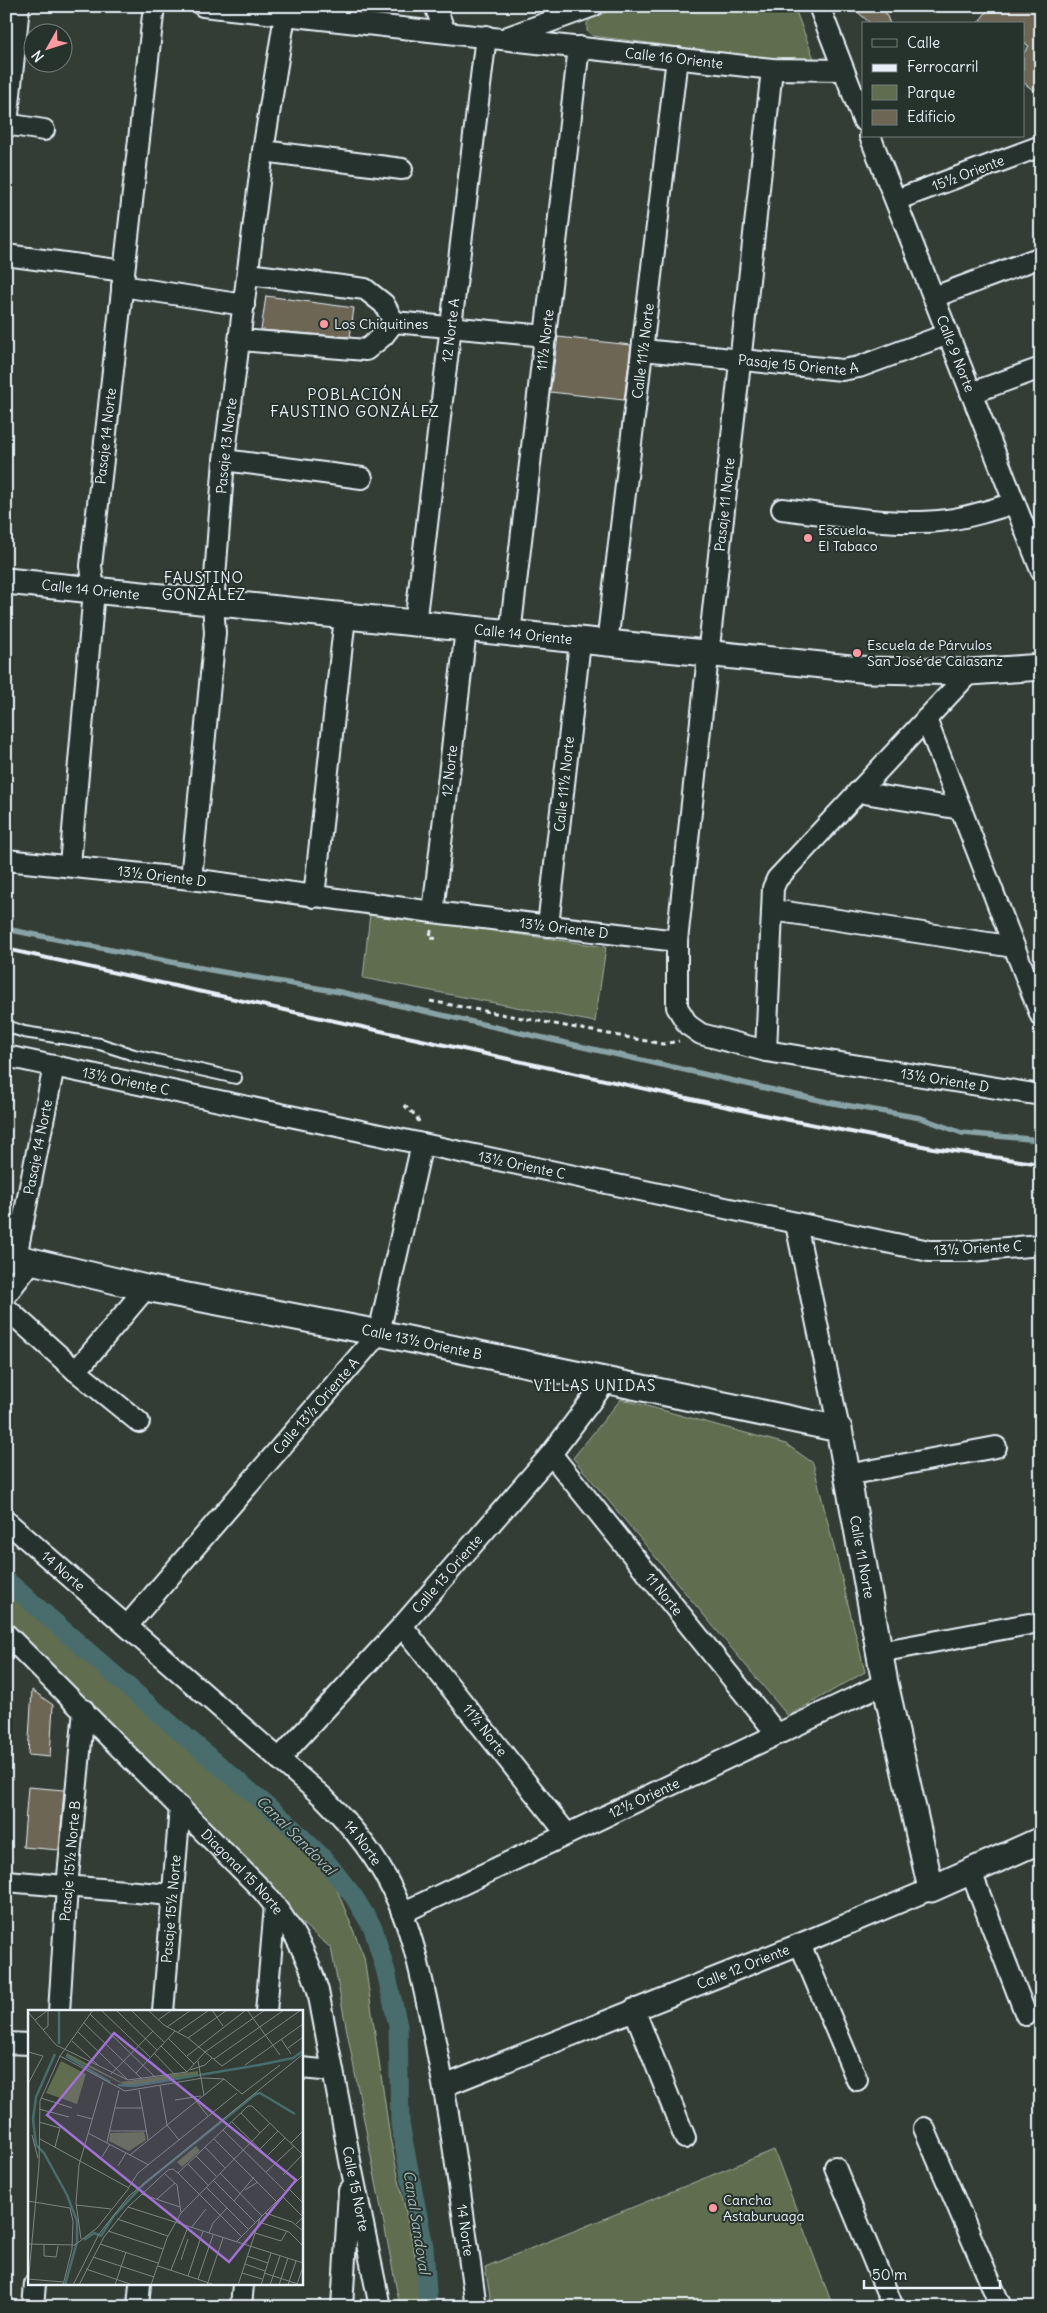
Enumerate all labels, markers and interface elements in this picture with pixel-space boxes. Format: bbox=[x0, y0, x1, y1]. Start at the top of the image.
north arrow bbox=[22, 22, 72, 72]
legend bbox=[862, 22, 1024, 138]
text: Calle bbox=[907, 33, 940, 52]
street label: Calle 16 Oriente bbox=[624, 44, 724, 73]
text: N bbox=[28, 47, 48, 66]
text: Ferrocarril bbox=[907, 57, 978, 76]
text: Parque bbox=[907, 83, 955, 102]
text: Edificio bbox=[907, 107, 955, 126]
street label: 15½ Oriente bbox=[929, 151, 1007, 195]
street label: 12 Norte A bbox=[438, 297, 463, 363]
street label: Calle 11½ Norte bbox=[628, 302, 658, 400]
street label: 11½ Norte bbox=[532, 308, 558, 372]
street label: Calle 9 Norte bbox=[933, 313, 979, 395]
place label: Los Chiquitines bbox=[334, 315, 428, 333]
marker: Los Chiquitines bbox=[318, 318, 330, 330]
street label: Pasaje 15 Oriente A bbox=[737, 351, 860, 379]
district label: POBLACIÓN FAUSTINO GONZÁLEZ bbox=[270, 384, 440, 421]
street label: Pasaje 14 Norte bbox=[91, 387, 120, 485]
street label: Pasaje 13 Norte bbox=[212, 397, 241, 495]
street label: Pasaje 11 Norte bbox=[710, 457, 739, 552]
place label: Escuela El Tabaco bbox=[818, 521, 878, 555]
marker: Escuela El Tabaco bbox=[802, 532, 814, 544]
district label: FAUSTINO GONZÁLEZ bbox=[162, 568, 246, 604]
street label: Calle 14 Oriente bbox=[41, 576, 141, 604]
street label: Calle 14 Oriente bbox=[473, 620, 573, 648]
place label: Escuela de Párvulos San José de Calasanz bbox=[867, 636, 1003, 670]
marker: Escuela de Párvulos San José de Calasanz bbox=[851, 647, 863, 659]
street label: Calle 11½ Norte bbox=[550, 735, 578, 833]
street label: 12 Norte bbox=[438, 744, 461, 798]
street label: 13½ Oriente D bbox=[117, 862, 208, 890]
street label: 13½ Oriente D bbox=[519, 914, 610, 942]
street label: 13½ Oriente C bbox=[81, 1063, 171, 1099]
street label: 13½ Oriente D bbox=[899, 1064, 991, 1096]
street label: Pasaje 14 Norte bbox=[20, 1098, 56, 1196]
street label: 13½ Oriente C bbox=[477, 1147, 567, 1183]
street label: 13½ Oriente C bbox=[933, 1237, 1023, 1259]
street label: Calle 13½ Oriente B bbox=[360, 1320, 484, 1364]
street label: Calle 13½ Oriente A bbox=[269, 1354, 363, 1458]
district label: VILLAS UNIDAS bbox=[534, 1376, 656, 1395]
street label: Calle 11 Norte bbox=[846, 1514, 879, 1600]
street label: Calle 13 Oriente bbox=[408, 1531, 486, 1617]
street label: 14 Norte bbox=[38, 1547, 89, 1595]
street label: 11 Norte bbox=[641, 1569, 687, 1619]
street label: 11½ Norte bbox=[459, 1700, 511, 1760]
street label: 12½ Oriente bbox=[606, 1774, 682, 1822]
water label: Canal Sandoval bbox=[252, 1791, 342, 1881]
street label: Pasaje 15½ Norte B bbox=[56, 1800, 84, 1922]
street label: 14 Norte bbox=[340, 1816, 386, 1869]
street label: Diagonal 15 Norte bbox=[197, 1825, 287, 1918]
street label: Pasaje 15½ Norte bbox=[157, 1854, 185, 1964]
street label: Calle 12 Oriente bbox=[694, 1940, 792, 1993]
inset map bbox=[28, 2010, 302, 2286]
street label: Calle 15 Norte bbox=[338, 2145, 373, 2233]
water label: Canal Sandoval bbox=[399, 2169, 435, 2278]
place label: Cancha Astaburuaga bbox=[723, 2191, 805, 2225]
marker: Cancha Astaburuaga bbox=[707, 2202, 719, 2214]
street label: 14 Norte bbox=[453, 2203, 478, 2257]
scale bar bbox=[864, 2258, 1001, 2290]
text: 50 m bbox=[872, 2265, 907, 2284]

